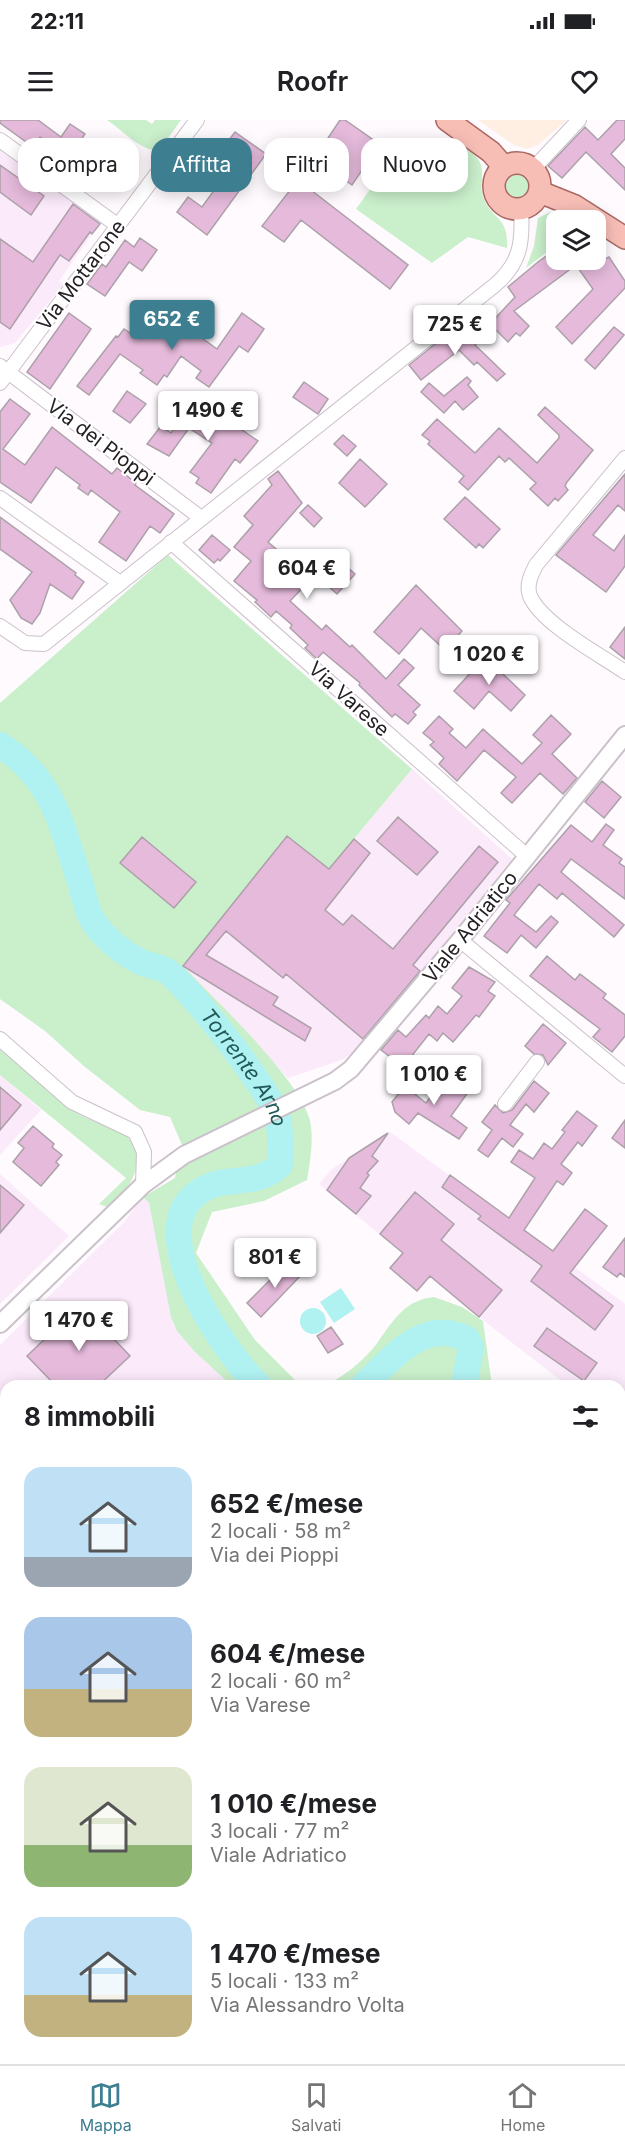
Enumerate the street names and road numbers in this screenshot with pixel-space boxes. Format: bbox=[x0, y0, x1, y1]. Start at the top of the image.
street label: Via Mottarone bbox=[32, 215, 130, 335]
street label: Via dei Pioppi bbox=[42, 394, 160, 490]
street label: Via Varese bbox=[304, 656, 394, 742]
street label: Viale Adriatico bbox=[418, 866, 522, 988]

